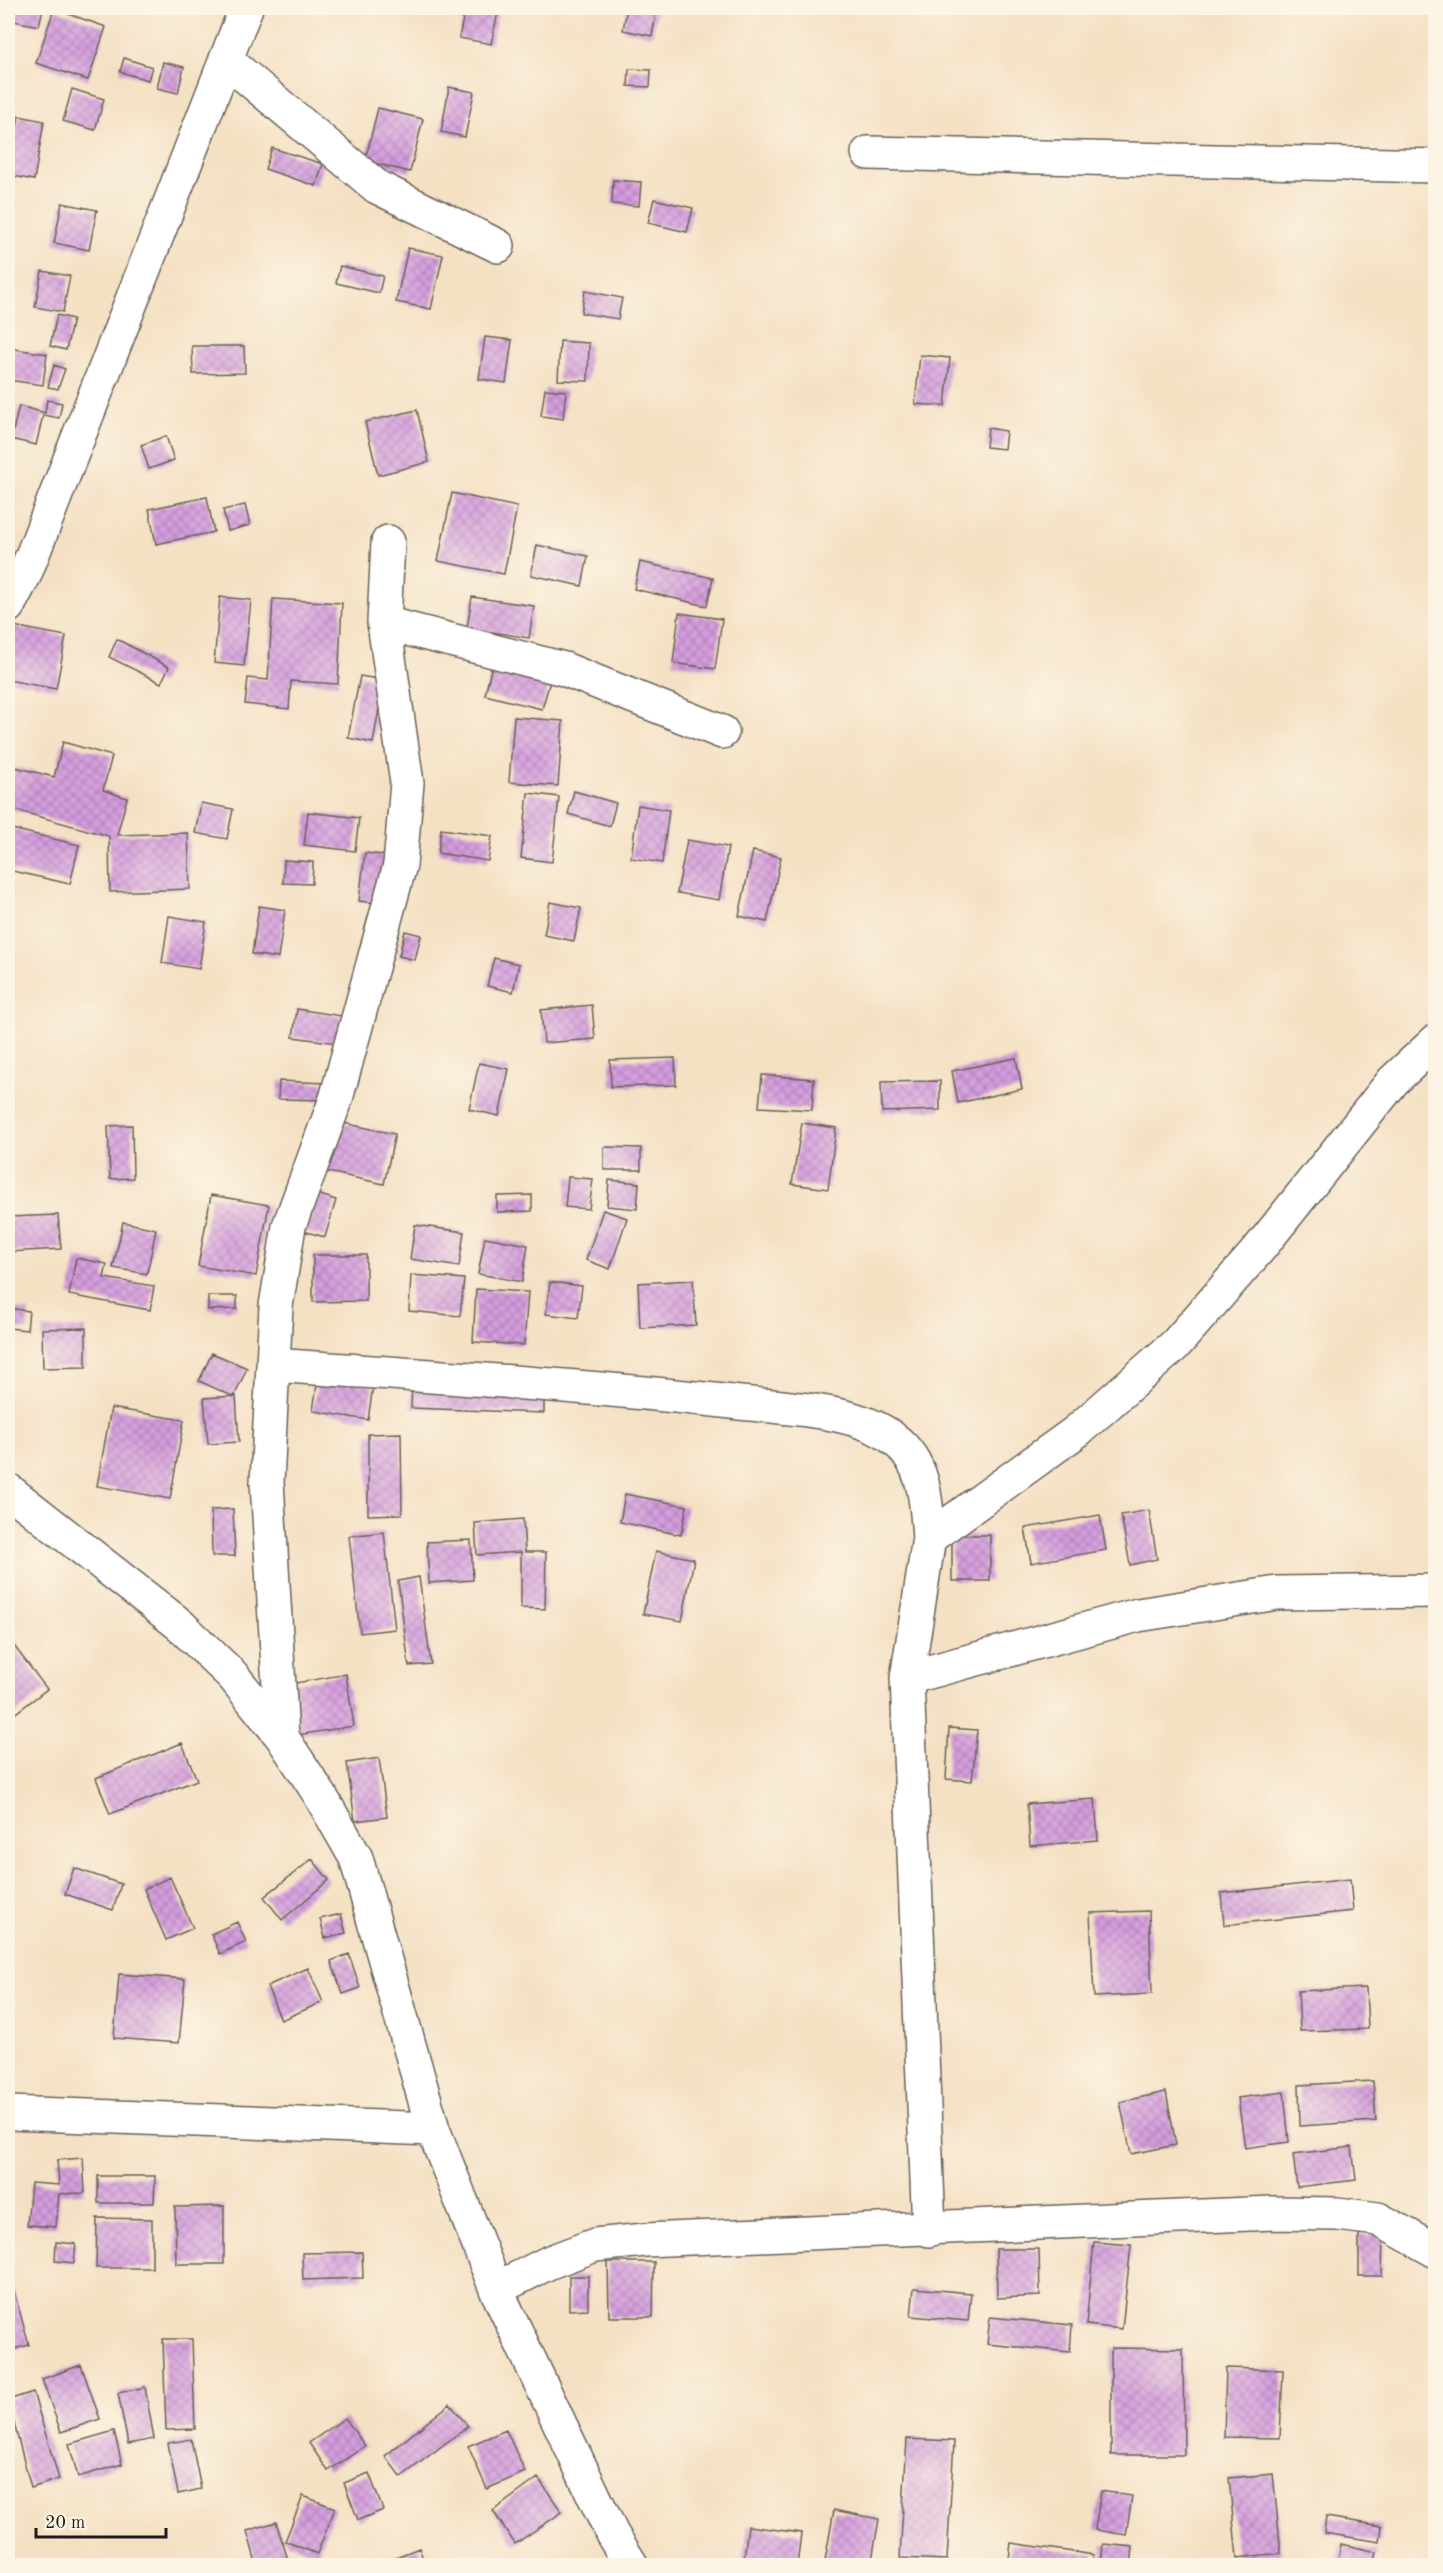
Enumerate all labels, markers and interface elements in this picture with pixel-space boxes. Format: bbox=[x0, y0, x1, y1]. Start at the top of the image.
scale bar bbox=[36, 2501, 166, 2539]
text: 20 m bbox=[45, 2514, 85, 2532]

